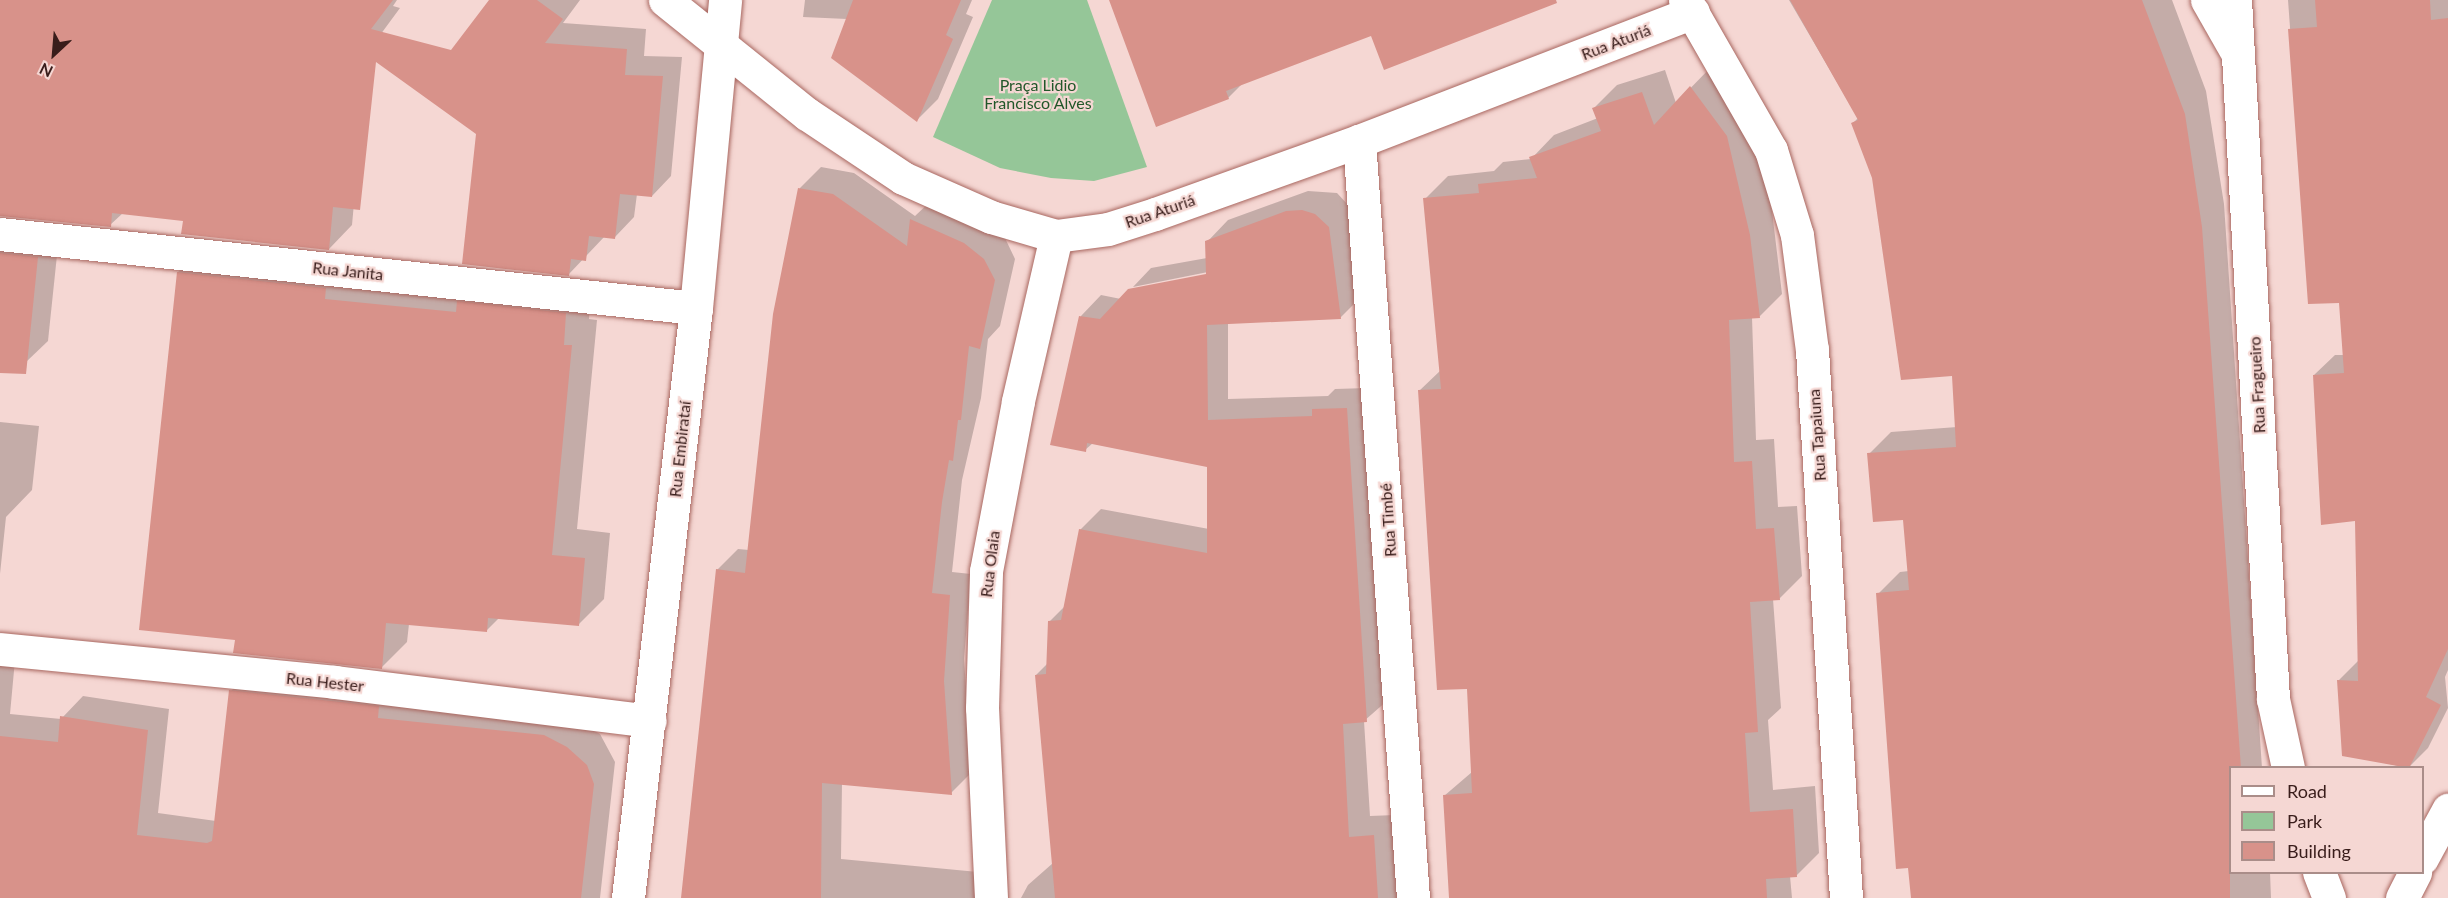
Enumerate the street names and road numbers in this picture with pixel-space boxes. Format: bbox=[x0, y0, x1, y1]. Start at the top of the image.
street label: Rua Aturiá bbox=[1578, 20, 1654, 64]
street label: Rua Aturiá bbox=[1122, 190, 1198, 232]
street label: Rua Janita bbox=[311, 258, 385, 284]
street label: Rua Fragueiro bbox=[2245, 336, 2269, 434]
street label: Rua Tapaiuna bbox=[1804, 388, 1830, 482]
street label: Rua Embirataí bbox=[665, 400, 695, 498]
street label: Rua Timbé bbox=[1376, 482, 1400, 558]
street label: Rua Olaia bbox=[976, 530, 1004, 598]
street label: Rua Hester bbox=[285, 668, 365, 696]

